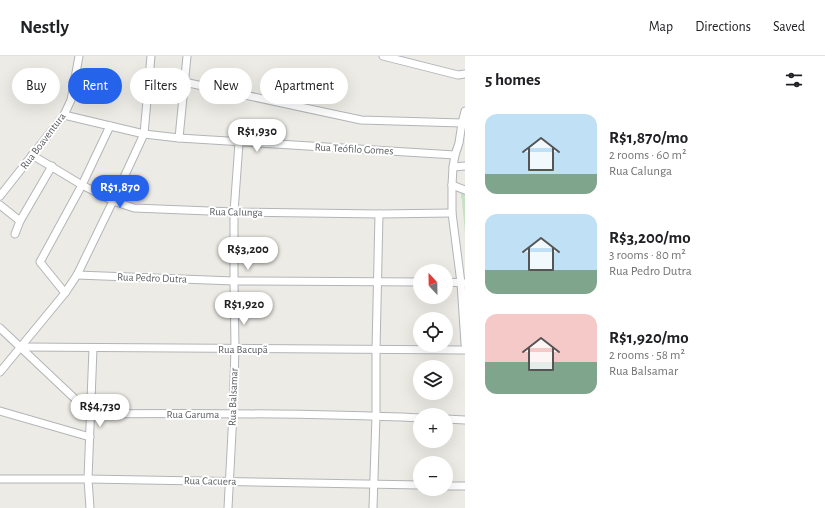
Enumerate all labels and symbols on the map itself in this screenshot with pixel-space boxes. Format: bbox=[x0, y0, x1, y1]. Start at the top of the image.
street label: Rua Boaventura bbox=[18, 111, 68, 171]
pin: R$1,930 bbox=[220, 119, 294, 153]
street label: Rua Teófilo Gomes bbox=[314, 141, 394, 157]
pin: R$1,870 bbox=[83, 175, 157, 209]
street label: Rua Calunga bbox=[209, 206, 263, 218]
pin: R$3,200 bbox=[211, 237, 285, 271]
north arrow bbox=[413, 264, 453, 304]
street label: Rua Pedro Dutra bbox=[117, 271, 187, 285]
pin: R$1,920 bbox=[207, 292, 281, 326]
street label: Rua Bacupã bbox=[218, 344, 268, 355]
street label: Rua Balsamar bbox=[226, 367, 240, 426]
pin: R$4,730 bbox=[63, 394, 137, 428]
street label: Rua Garuma bbox=[167, 409, 219, 420]
street label: Rua Cacuera bbox=[184, 475, 236, 487]

